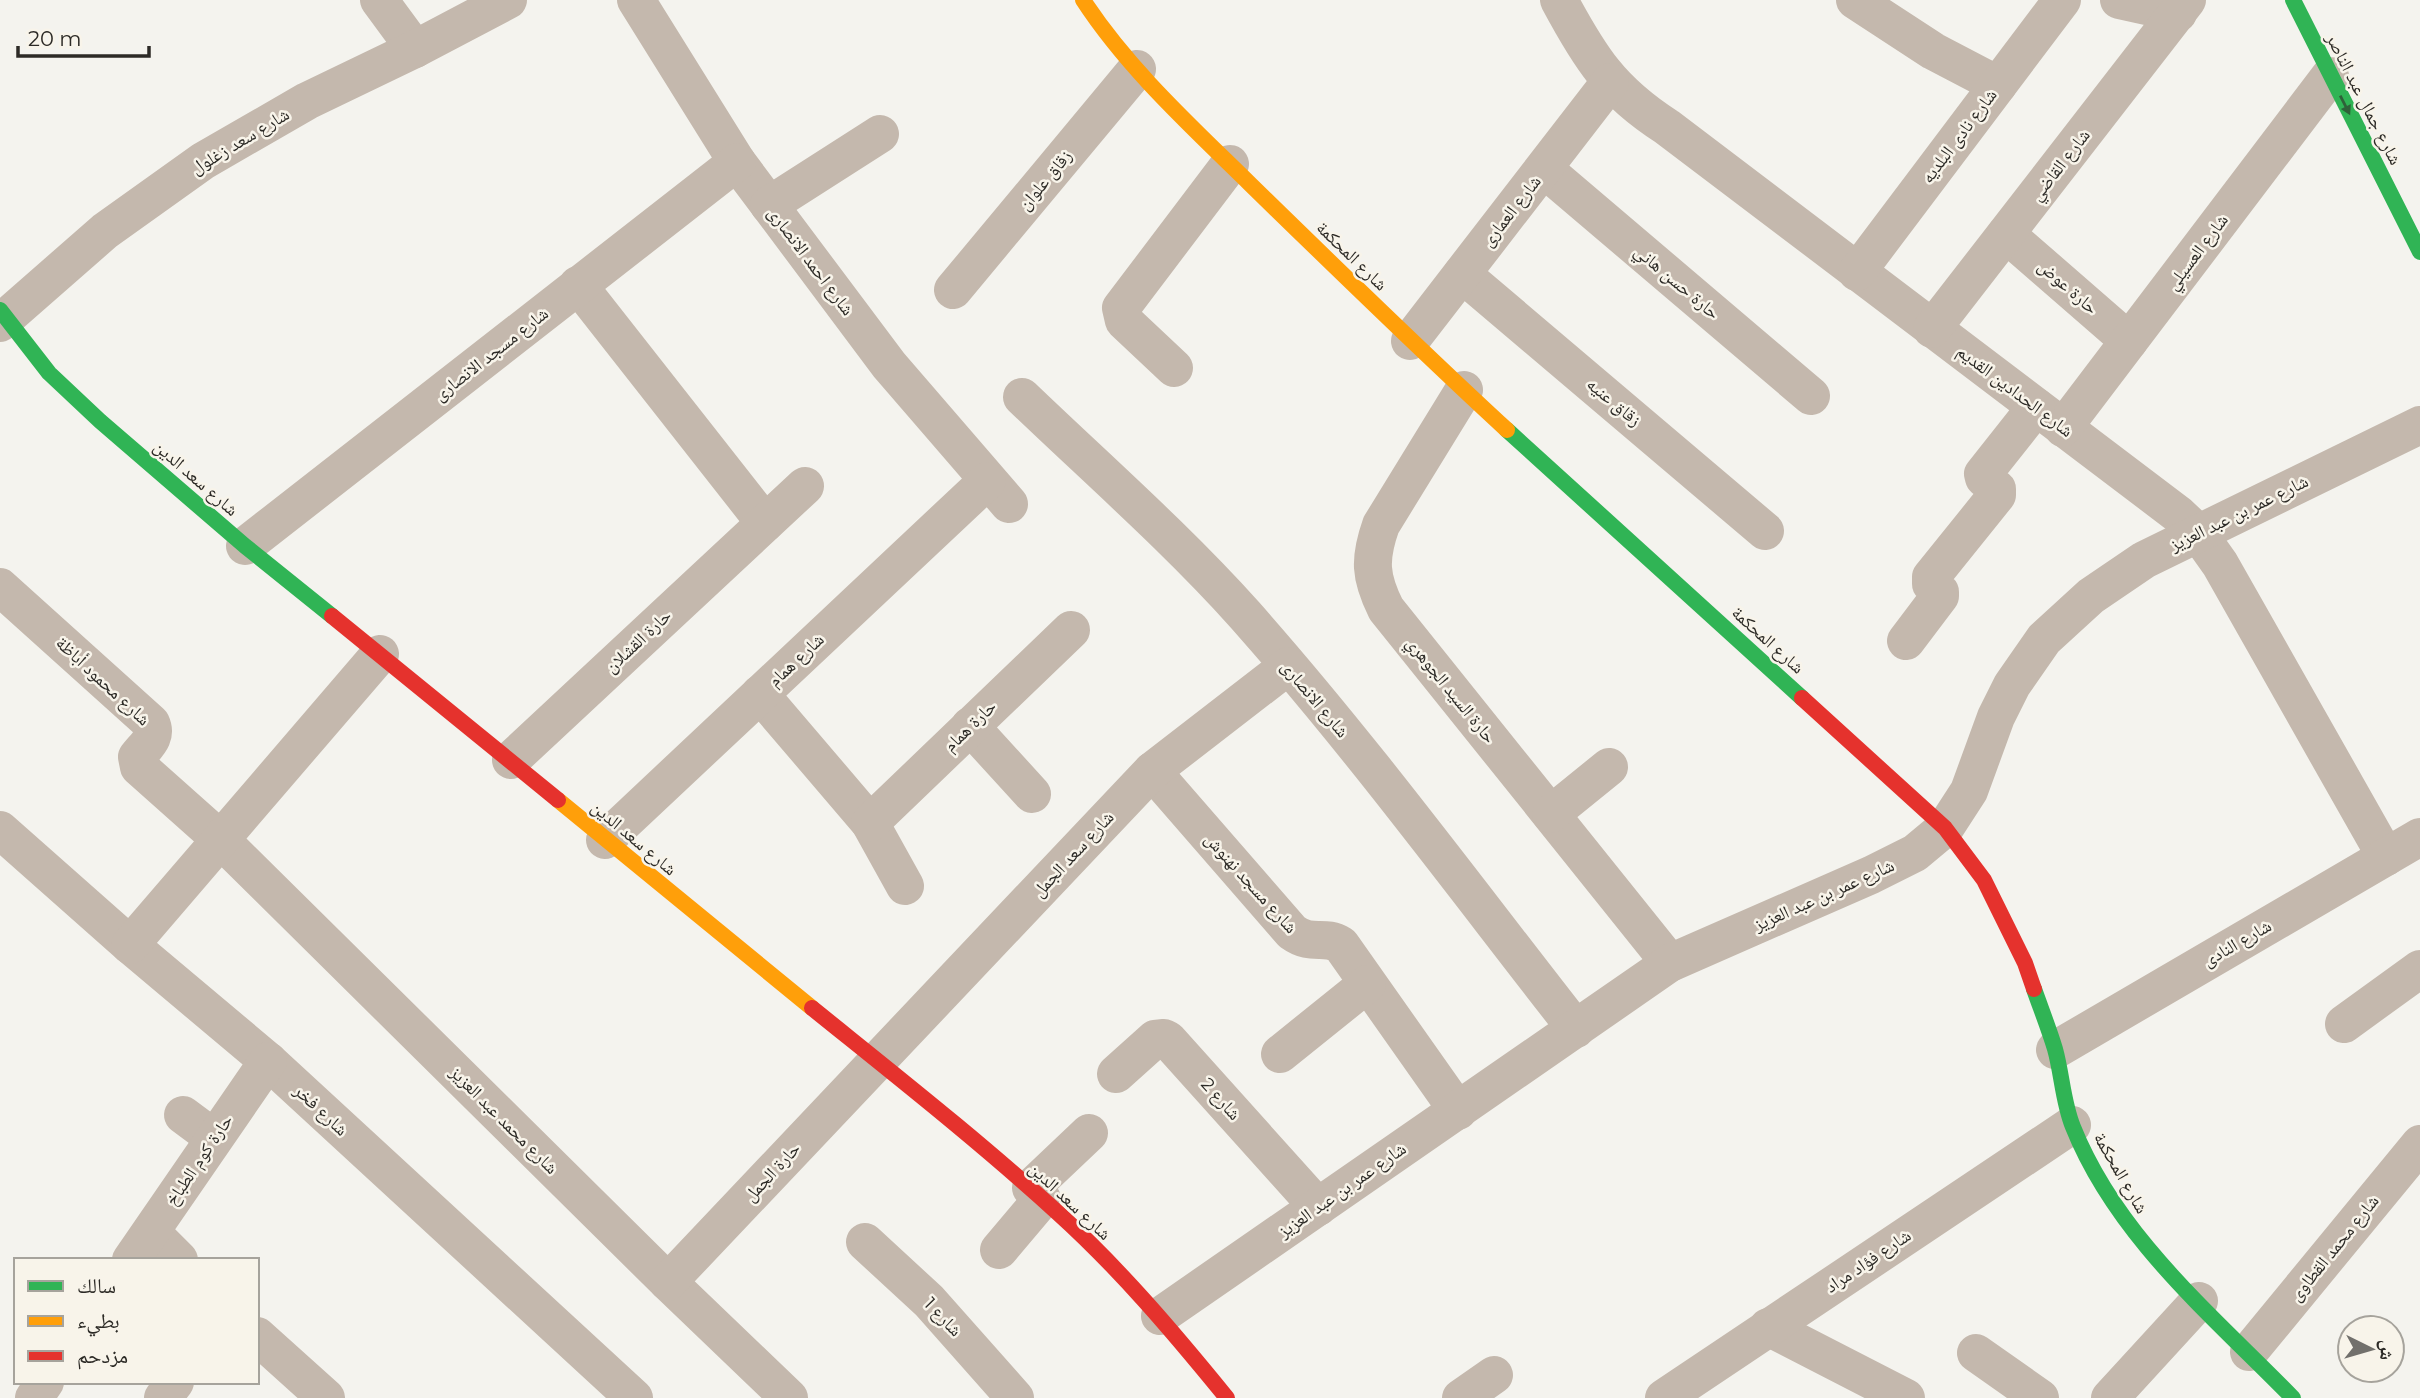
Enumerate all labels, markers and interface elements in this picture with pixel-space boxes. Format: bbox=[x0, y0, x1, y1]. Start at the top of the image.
scale bar bbox=[18, 14, 149, 58]
text: 20 m bbox=[28, 26, 82, 51]
street label: شارع جمال عبد الناصر bbox=[2321, 29, 2407, 168]
street label: شارع نادى البلديه bbox=[1916, 85, 2002, 187]
one-way arrow bbox=[2339, 95, 2350, 115]
street label: شارع سعد زغلول bbox=[187, 103, 293, 179]
street label: شارع القاضي bbox=[2025, 125, 2098, 207]
street label: زقاق علوان bbox=[1013, 145, 1077, 215]
street label: شارع العمارى bbox=[1476, 171, 1546, 251]
street label: شارع احمد الانصارى bbox=[763, 202, 859, 320]
street label: شارع العسيلي bbox=[2161, 210, 2236, 297]
street label: شارع المحكمة bbox=[1312, 217, 1392, 295]
street label: حارة حسن هاني bbox=[1628, 240, 1724, 327]
street label: حارة عوض bbox=[2034, 255, 2102, 319]
street label: شارع مسجد الانصارى bbox=[429, 302, 553, 406]
street label: شارع الحدادين القديم bbox=[1952, 340, 2078, 443]
street label: زقاق عنيه bbox=[1582, 373, 1646, 431]
street label: شارع سعد الدين bbox=[149, 435, 243, 521]
street label: شارع عمر بن عبد العزيز bbox=[2165, 470, 2312, 557]
street label: شارع المحكمة bbox=[1727, 602, 1809, 678]
street label: حارة القشلان bbox=[600, 604, 676, 678]
street label: شارع همام bbox=[763, 628, 829, 692]
street label: شارع محمود أباظة bbox=[51, 632, 155, 730]
street label: حارة السيد الجوهري bbox=[1399, 632, 1501, 750]
street label: شارع الانصارى bbox=[1276, 656, 1354, 742]
street label: حارة همام bbox=[939, 696, 1002, 757]
street label: شارع سعد الدين bbox=[587, 796, 681, 880]
street label: شارع سعد الجمل bbox=[1028, 806, 1118, 902]
street label: شارع مسجد نهنوش bbox=[1200, 828, 1302, 938]
street label: شارع عمر بن عبد العزيز bbox=[1749, 854, 1898, 936]
street label: شارع النادى bbox=[2199, 915, 2275, 971]
street label: شارع محمد عبد العزيز bbox=[445, 1061, 563, 1179]
street label: شارع 2 bbox=[1196, 1073, 1246, 1125]
street label: شارع فخر bbox=[289, 1079, 353, 1140]
street label: حارة كوم الطباخ bbox=[160, 1110, 238, 1210]
street label: شارع المحكمة bbox=[2089, 1128, 2153, 1218]
street label: حارة الجمل bbox=[739, 1138, 805, 1206]
street label: شارع عمر بن عبد العزيز bbox=[1273, 1138, 1410, 1243]
street label: شارع سعد الدين bbox=[1024, 1157, 1116, 1245]
street label: شارع محمد القطاوى bbox=[2284, 1190, 2384, 1306]
street label: شارع فؤاد مراد bbox=[1821, 1224, 1915, 1298]
legend bbox=[14, 1258, 259, 1384]
text: سالك bbox=[77, 1273, 116, 1298]
street label: شارع 1 bbox=[919, 1293, 967, 1341]
text: بطيء bbox=[77, 1308, 120, 1337]
north arrow bbox=[2336, 1314, 2406, 1384]
text: ش bbox=[2375, 1339, 2400, 1361]
text: مزدحم bbox=[77, 1343, 128, 1370]

